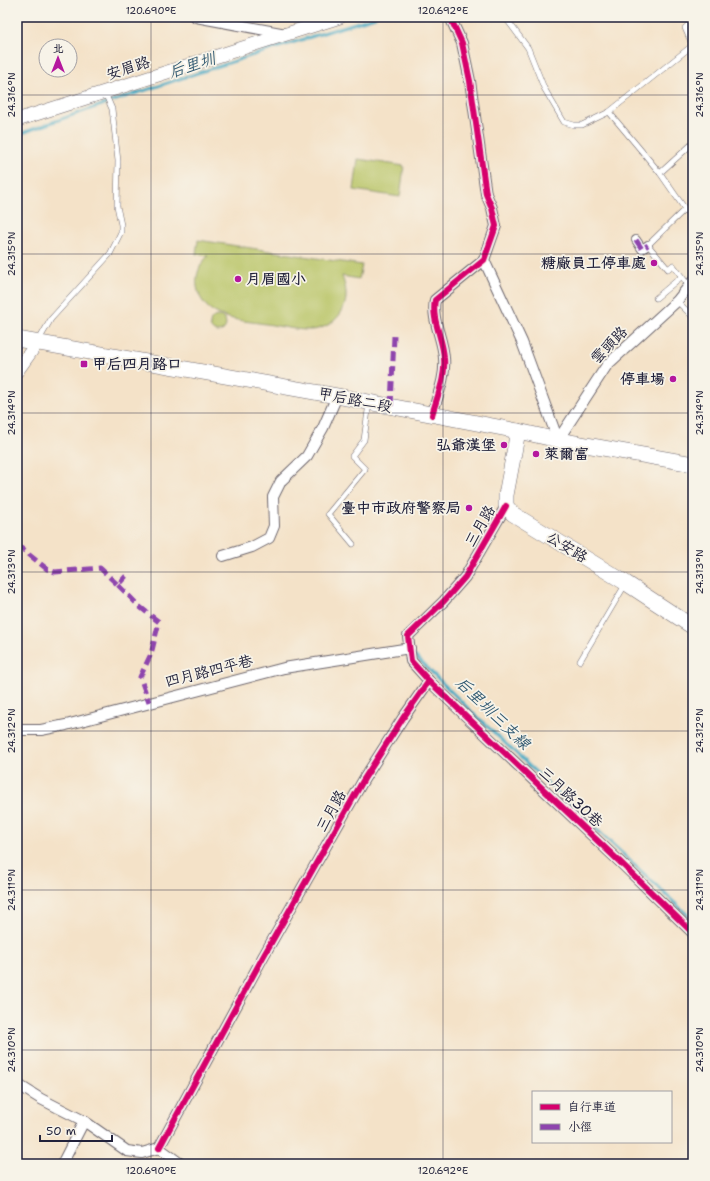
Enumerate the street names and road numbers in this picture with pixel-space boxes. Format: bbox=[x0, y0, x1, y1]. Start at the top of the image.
street label: 安眉路 bbox=[104, 52, 152, 84]
street label: 雲頭路 bbox=[586, 322, 632, 368]
street label: 甲后路二段 bbox=[316, 383, 394, 417]
street label: 三月路 bbox=[460, 502, 500, 550]
street label: 公安路 bbox=[543, 527, 591, 567]
street label: 四月路四平巷 bbox=[163, 650, 255, 692]
street label: 三月路30巷 bbox=[535, 762, 607, 832]
street label: 三月路 bbox=[311, 786, 351, 836]

